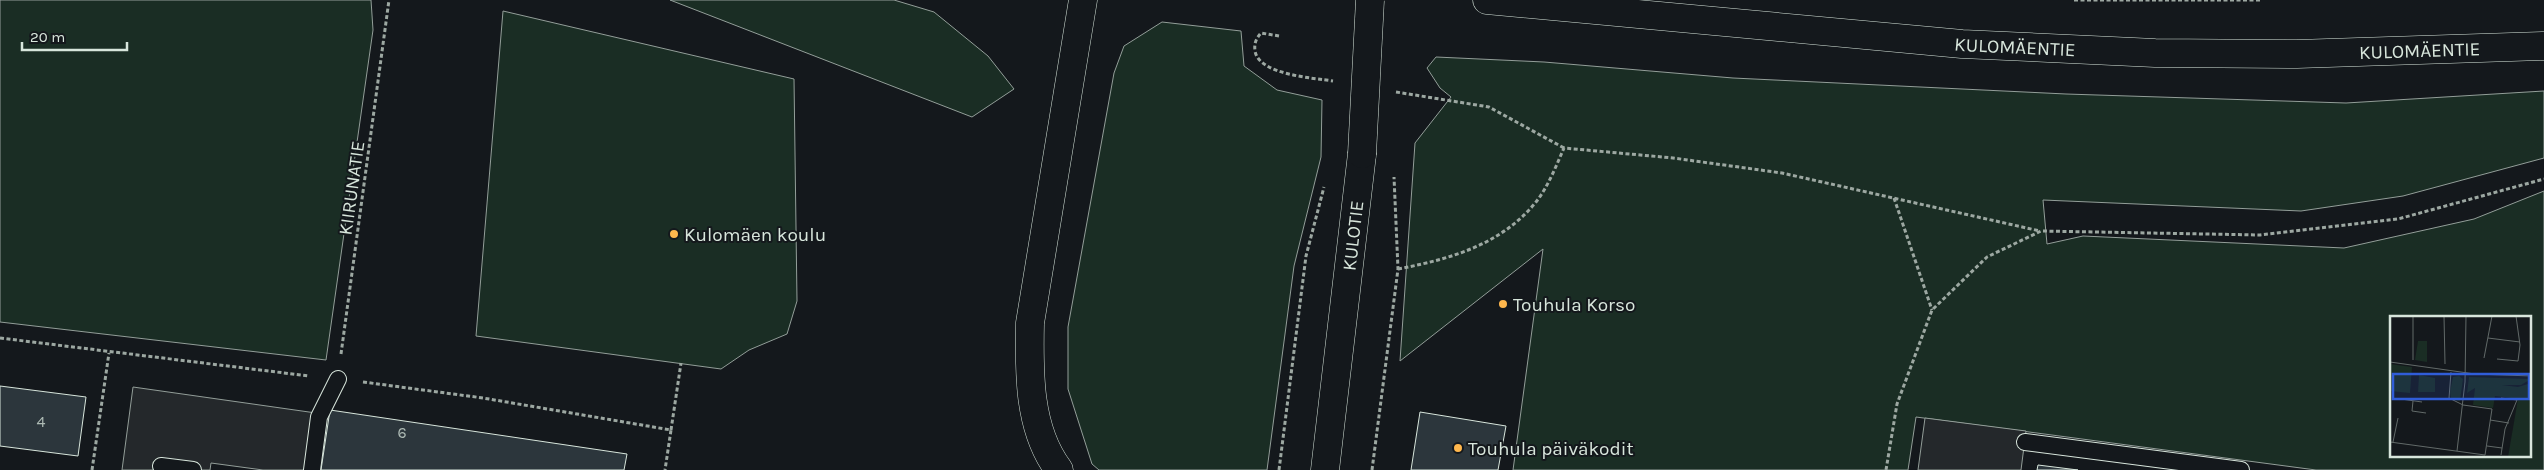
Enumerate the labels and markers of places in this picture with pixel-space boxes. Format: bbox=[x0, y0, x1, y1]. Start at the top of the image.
place label: Kulomäen koulu bbox=[684, 224, 826, 246]
marker: Kulomäen koulu bbox=[668, 228, 680, 240]
place label: Touhula Korso bbox=[1513, 294, 1635, 316]
marker: Touhula Korso bbox=[1497, 298, 1509, 310]
place label: Touhula päiväkodit bbox=[1468, 438, 1634, 460]
marker: Touhula päiväkodit bbox=[1452, 442, 1464, 454]

